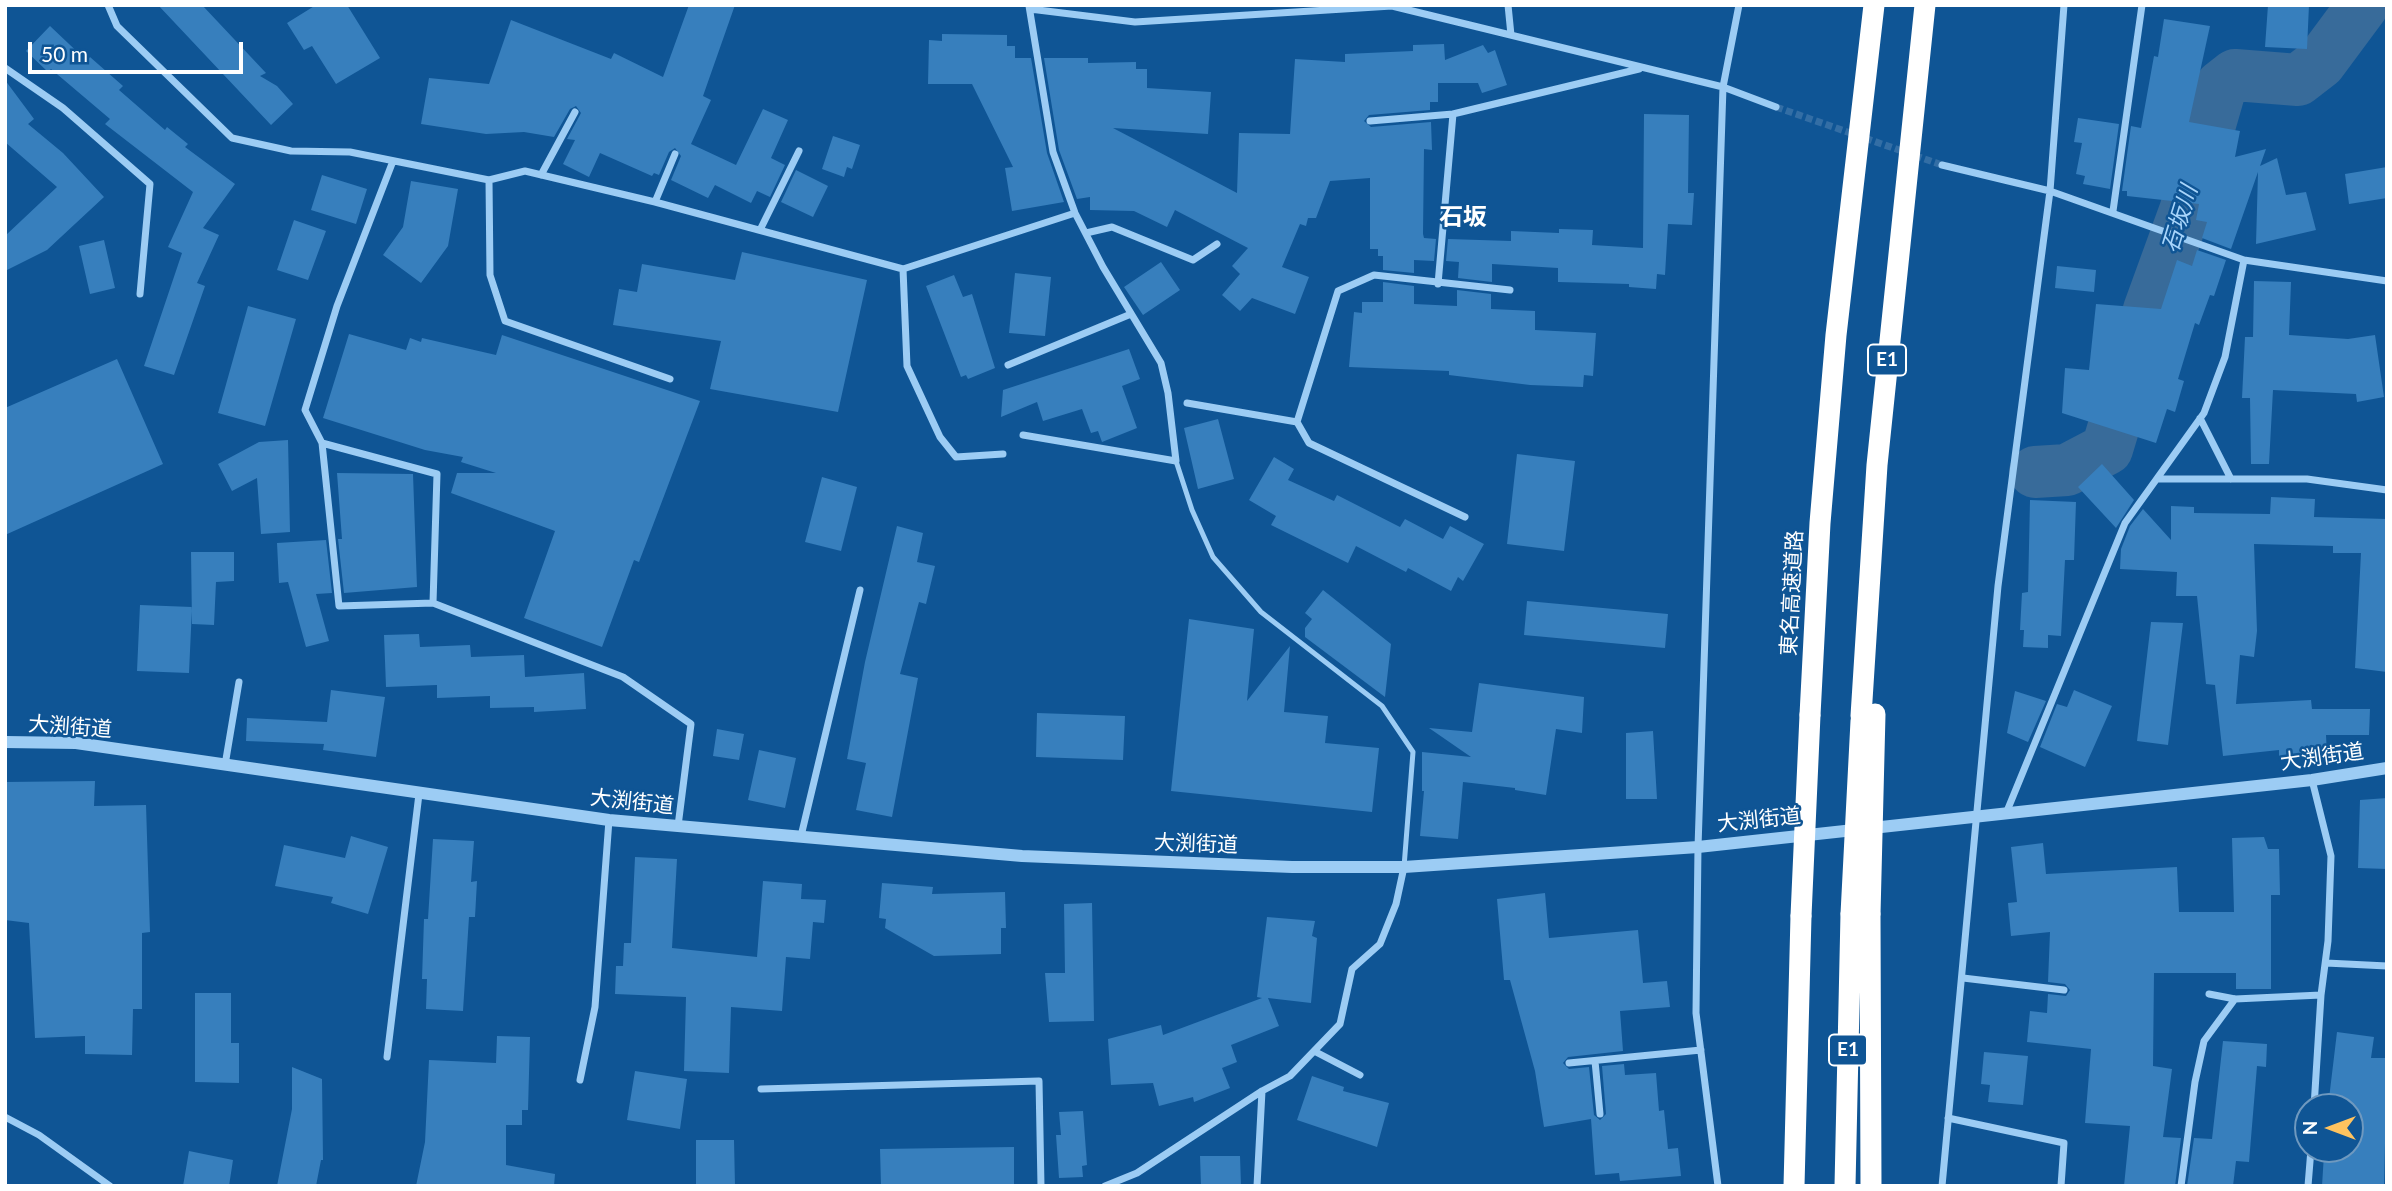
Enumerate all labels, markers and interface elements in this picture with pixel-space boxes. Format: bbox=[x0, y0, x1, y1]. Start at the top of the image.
scale bar bbox=[32, 28, 247, 72]
text: 50 m bbox=[41, 41, 88, 66]
water label: 石坂川 bbox=[2157, 182, 2203, 256]
district label: 石坂 bbox=[1439, 203, 1487, 231]
road number: E1 bbox=[1868, 344, 1906, 376]
street label: 東名高速道路 bbox=[1776, 529, 1808, 657]
street label: 大渕街道 bbox=[27, 712, 113, 742]
street label: 大渕街道 bbox=[2279, 739, 2365, 775]
street label: 大渕街道 bbox=[589, 785, 675, 819]
street label: 大渕街道 bbox=[1716, 803, 1802, 837]
street label: 大渕街道 bbox=[1154, 830, 1238, 858]
road number: E1 bbox=[1829, 1034, 1867, 1066]
north arrow bbox=[2294, 1093, 2364, 1163]
text: N bbox=[2298, 1121, 2321, 1135]

